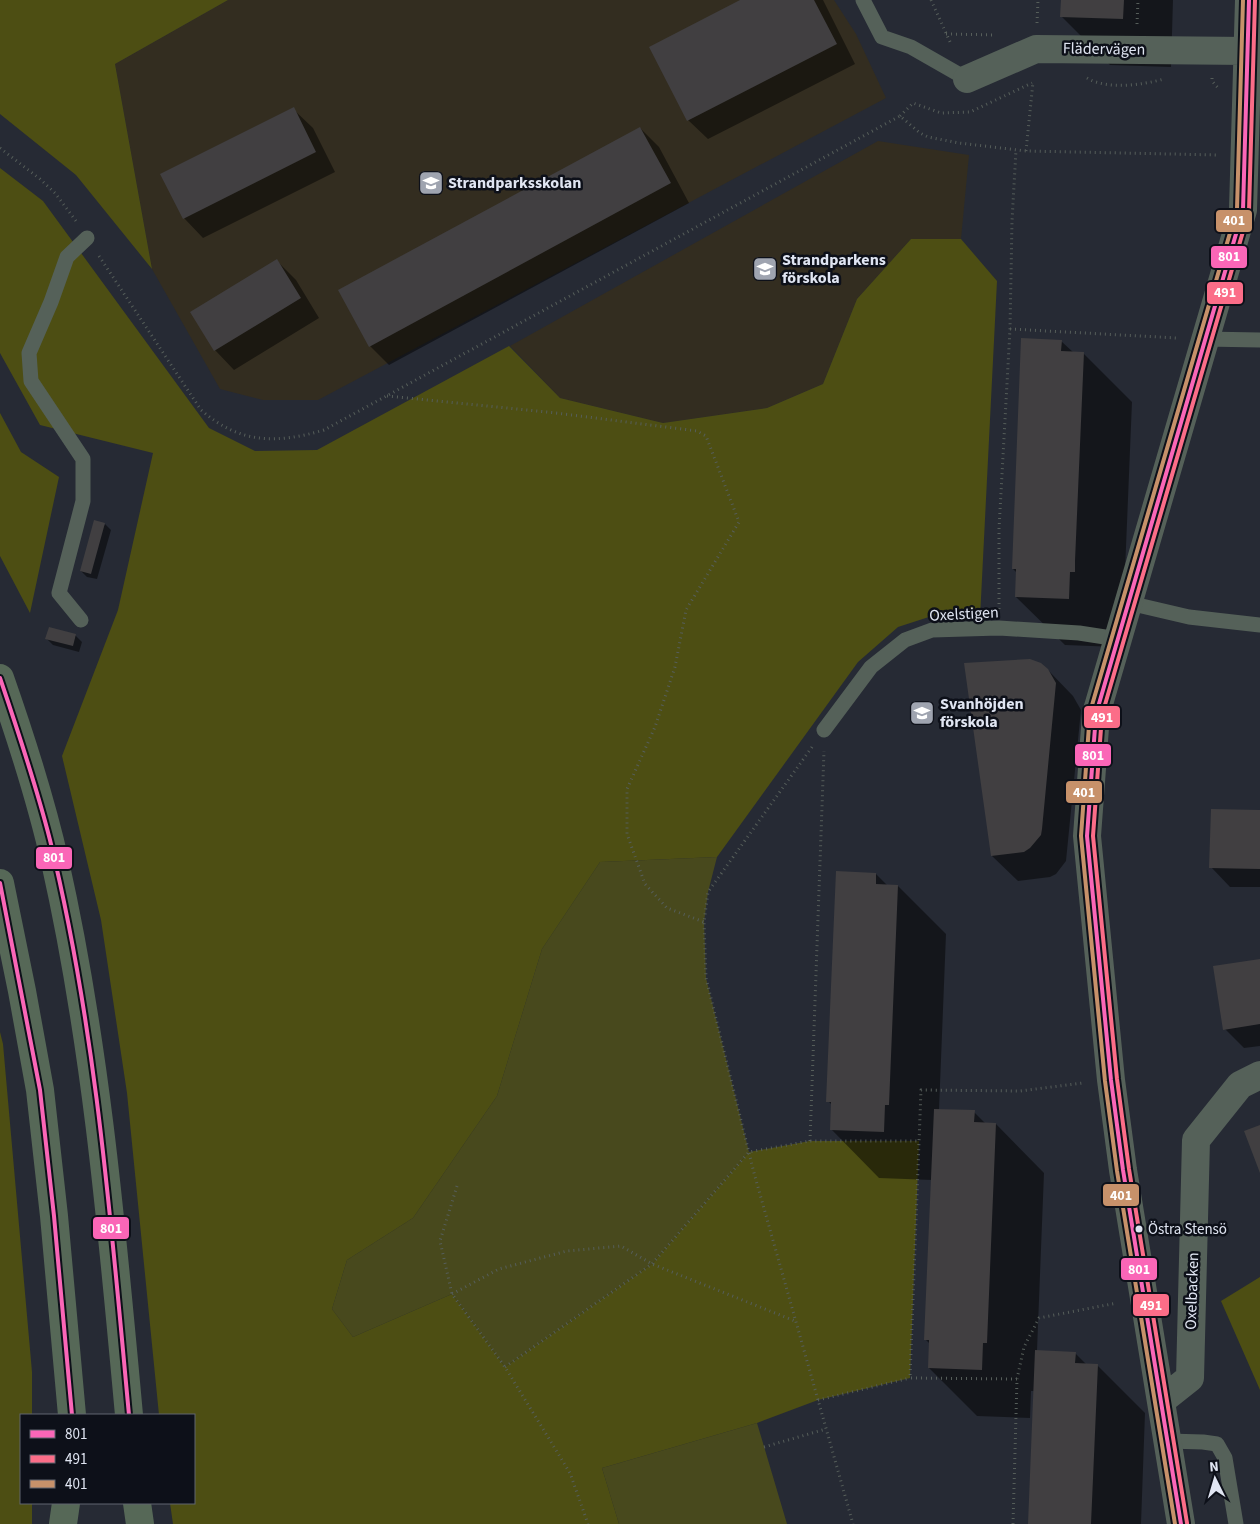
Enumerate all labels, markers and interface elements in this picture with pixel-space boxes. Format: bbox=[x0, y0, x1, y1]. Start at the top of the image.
street label: Flädervägen bbox=[1063, 37, 1145, 61]
school or university icon: Strandparksskolan bbox=[418, 170, 444, 196]
place label: Strandparksskolan bbox=[448, 172, 581, 194]
line badge: 401 bbox=[1215, 209, 1253, 233]
text: 401 bbox=[1223, 211, 1245, 231]
line badge: 801 bbox=[1210, 245, 1248, 269]
text: 801 bbox=[1218, 247, 1240, 267]
place label: Strandparkens förskola bbox=[782, 249, 886, 289]
school or university icon: Strandparkens förskola bbox=[752, 256, 778, 282]
line badge: 491 bbox=[1206, 281, 1244, 305]
text: 491 bbox=[1214, 283, 1236, 303]
street label: Oxelstigen bbox=[929, 601, 999, 627]
place label: Svanhöjden förskola bbox=[940, 693, 1024, 733]
school or university icon: Svanhöjden förskola bbox=[909, 700, 935, 726]
line badge: 491 bbox=[1083, 705, 1121, 729]
text: 491 bbox=[1091, 708, 1113, 728]
line badge: 801 bbox=[1074, 743, 1112, 767]
text: 801 bbox=[1082, 746, 1104, 766]
line badge: 401 bbox=[1065, 780, 1103, 804]
text: 401 bbox=[1073, 783, 1095, 803]
line badge: 801 bbox=[35, 846, 73, 870]
text: 801 bbox=[43, 848, 65, 868]
line badge: 401 bbox=[1102, 1183, 1140, 1207]
text: 401 bbox=[1110, 1186, 1132, 1206]
line badge: 801 bbox=[92, 1216, 130, 1240]
text: 801 bbox=[100, 1219, 122, 1239]
place label: Östra Stensö bbox=[1148, 1219, 1227, 1240]
marker: Östra Stensö bbox=[1134, 1224, 1144, 1234]
street label: Oxelbacken bbox=[1180, 1252, 1204, 1330]
line badge: 801 bbox=[1120, 1257, 1158, 1281]
text: 801 bbox=[1128, 1260, 1150, 1280]
line badge: 491 bbox=[1132, 1293, 1170, 1317]
text: 491 bbox=[1140, 1296, 1162, 1316]
legend bbox=[20, 1414, 195, 1504]
text: 801 bbox=[65, 1424, 87, 1445]
text: 491 bbox=[65, 1449, 87, 1470]
north arrow bbox=[1190, 1454, 1240, 1504]
text: N bbox=[1208, 1457, 1219, 1477]
text: 401 bbox=[65, 1474, 87, 1495]

